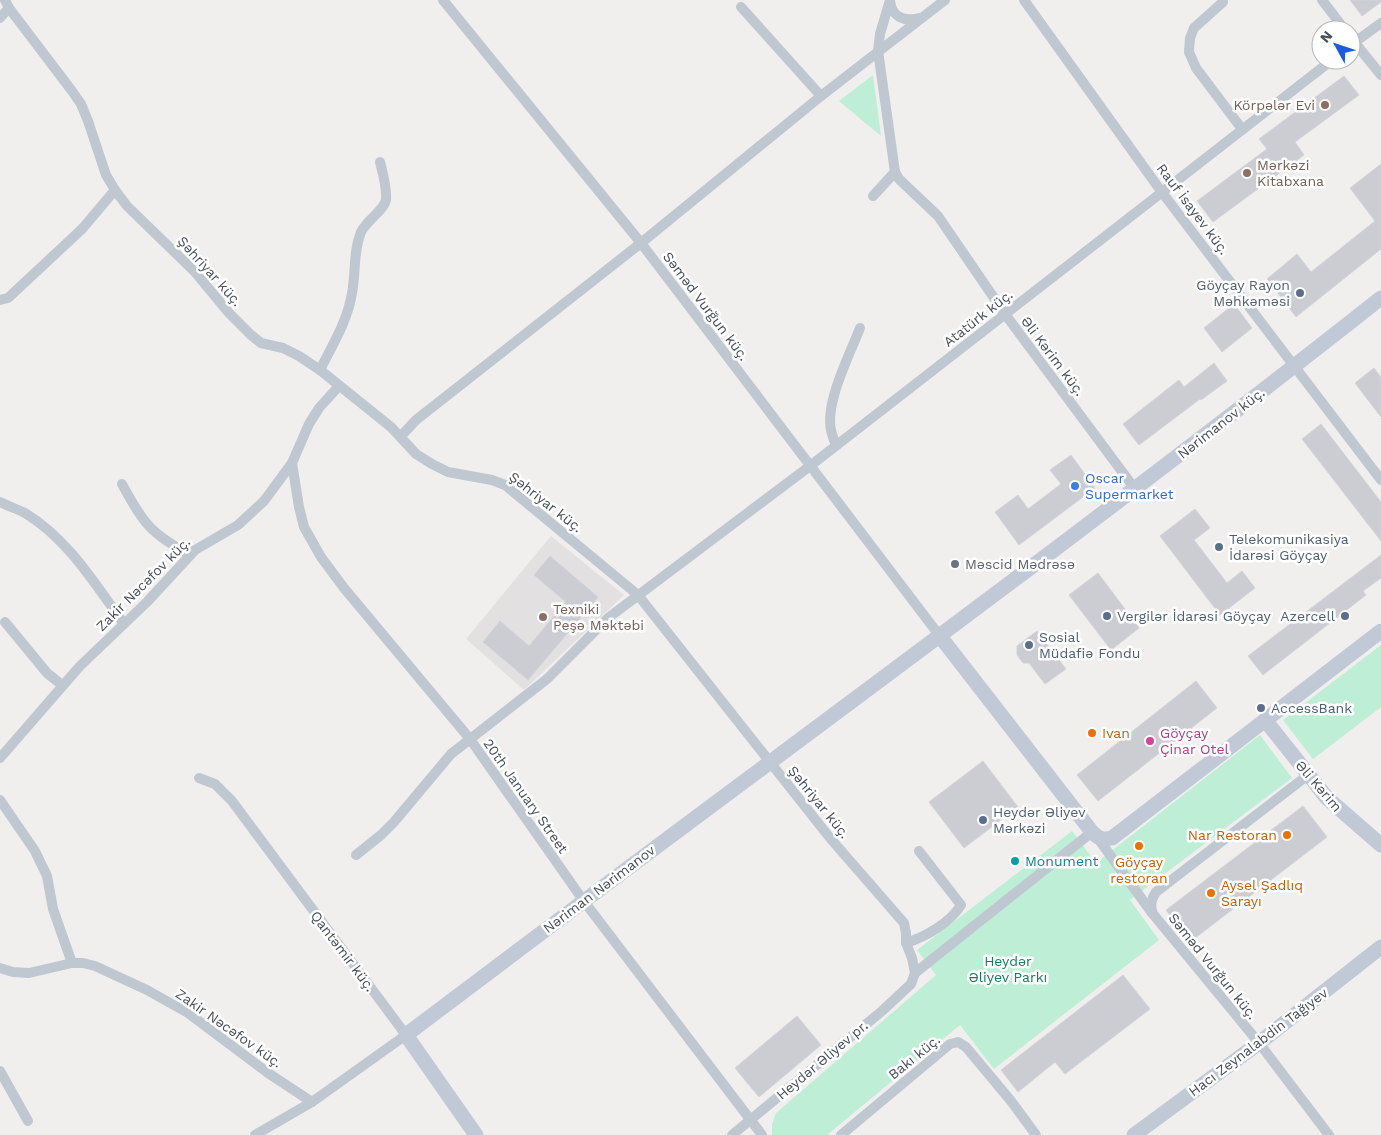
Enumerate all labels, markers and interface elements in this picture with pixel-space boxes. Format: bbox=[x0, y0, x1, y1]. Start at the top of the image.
north arrow bbox=[1311, 20, 1361, 70]
text: N bbox=[1317, 28, 1336, 46]
place label: Körpələr Evi bbox=[1233, 97, 1315, 113]
marker: Körpələr Evi bbox=[1319, 99, 1331, 111]
place label: Mərkəzi Kitabxana bbox=[1257, 157, 1324, 189]
street label: Rauf İsayev küç. bbox=[1154, 160, 1232, 258]
marker: Mərkəzi Kitabxana bbox=[1241, 167, 1253, 179]
street label: Şəhriyar küç. bbox=[174, 233, 246, 309]
street label: Səməd Vurğun küç. bbox=[660, 249, 752, 363]
place label: Göyçay Rayon Məhkəməsi bbox=[1196, 277, 1290, 309]
street label: Atatürk küç. bbox=[940, 286, 1016, 350]
marker: Göyçay Rayon Məhkəməsi bbox=[1294, 287, 1306, 299]
street label: Əli Kərim küç. bbox=[1018, 313, 1088, 399]
street label: Nərimanov küç. bbox=[1174, 384, 1268, 462]
street label: Şəhriyar küç. bbox=[506, 468, 586, 536]
place label: Oscar Supermarket bbox=[1085, 470, 1174, 502]
marker: Oscar Supermarket bbox=[1069, 480, 1081, 492]
place label: Telekomunikasiya İdarəsi Göyçay bbox=[1229, 531, 1349, 563]
street label: Zakir Nəcəfov küç. bbox=[93, 534, 193, 634]
marker: Telekomunikasiya İdarəsi Göyçay bbox=[1213, 541, 1225, 553]
place label: Məscid Mədrəsə bbox=[965, 556, 1075, 572]
marker: Məscid Mədrəsə bbox=[949, 558, 961, 570]
place label: Texniki Peşə Məktəbi bbox=[553, 601, 644, 633]
place label: Vergilər İdarəsi Göyçay bbox=[1117, 608, 1272, 624]
place label: Azercell bbox=[1280, 608, 1336, 624]
marker: Vergilər İdarəsi Göyçay bbox=[1101, 610, 1113, 622]
marker: Azercell bbox=[1339, 610, 1351, 622]
marker: Texniki Peşə Məktəbi bbox=[537, 611, 549, 623]
place label: Sosial Müdafiə Fondu bbox=[1039, 629, 1140, 661]
marker: Sosial Müdafiə Fondu bbox=[1023, 639, 1035, 651]
place label: AccessBank bbox=[1271, 700, 1352, 716]
marker: AccessBank bbox=[1255, 702, 1267, 714]
place label: Ivan bbox=[1102, 725, 1130, 741]
place label: Göyçay Çinar Otel bbox=[1160, 725, 1229, 757]
marker: Ivan bbox=[1086, 727, 1098, 739]
marker: Göyçay Çinar Otel bbox=[1144, 735, 1156, 747]
street label: 20th January Street bbox=[480, 736, 572, 856]
street label: Əli Kərim bbox=[1293, 757, 1345, 815]
street label: Şəhriyar küç. bbox=[785, 763, 853, 841]
place label: Heydər Əliyev Mərkəzi bbox=[993, 804, 1086, 836]
marker: Heydər Əliyev Mərkəzi bbox=[977, 814, 989, 826]
place label: Nar Restoran bbox=[1188, 827, 1277, 843]
marker: Nar Restoran bbox=[1281, 829, 1293, 841]
marker: Göyçay restoran bbox=[1133, 840, 1145, 852]
street label: Nəriman Nərimanov bbox=[540, 841, 659, 936]
place label: Monument bbox=[1025, 853, 1099, 869]
place label: Göyçay restoran bbox=[1110, 854, 1168, 886]
marker: Monument bbox=[1009, 855, 1021, 867]
place label: Aysel Şadlıq Sarayı bbox=[1221, 877, 1303, 909]
marker: Aysel Şadlıq Sarayı bbox=[1205, 887, 1217, 899]
street label: Qantəmir küç. bbox=[308, 908, 378, 994]
street label: Səməd Vurğun küç. bbox=[1165, 910, 1261, 1022]
park label: Heydər Əliyev Parkı bbox=[969, 953, 1047, 985]
street label: Hacı Zeynalabdin Tağıyev bbox=[1185, 984, 1331, 1099]
street label: Zakir Nəcəfov küç. bbox=[173, 985, 285, 1071]
street label: Heydər Əliyev pr. bbox=[773, 1017, 871, 1103]
street label: Bakı küç. bbox=[885, 1031, 943, 1083]

